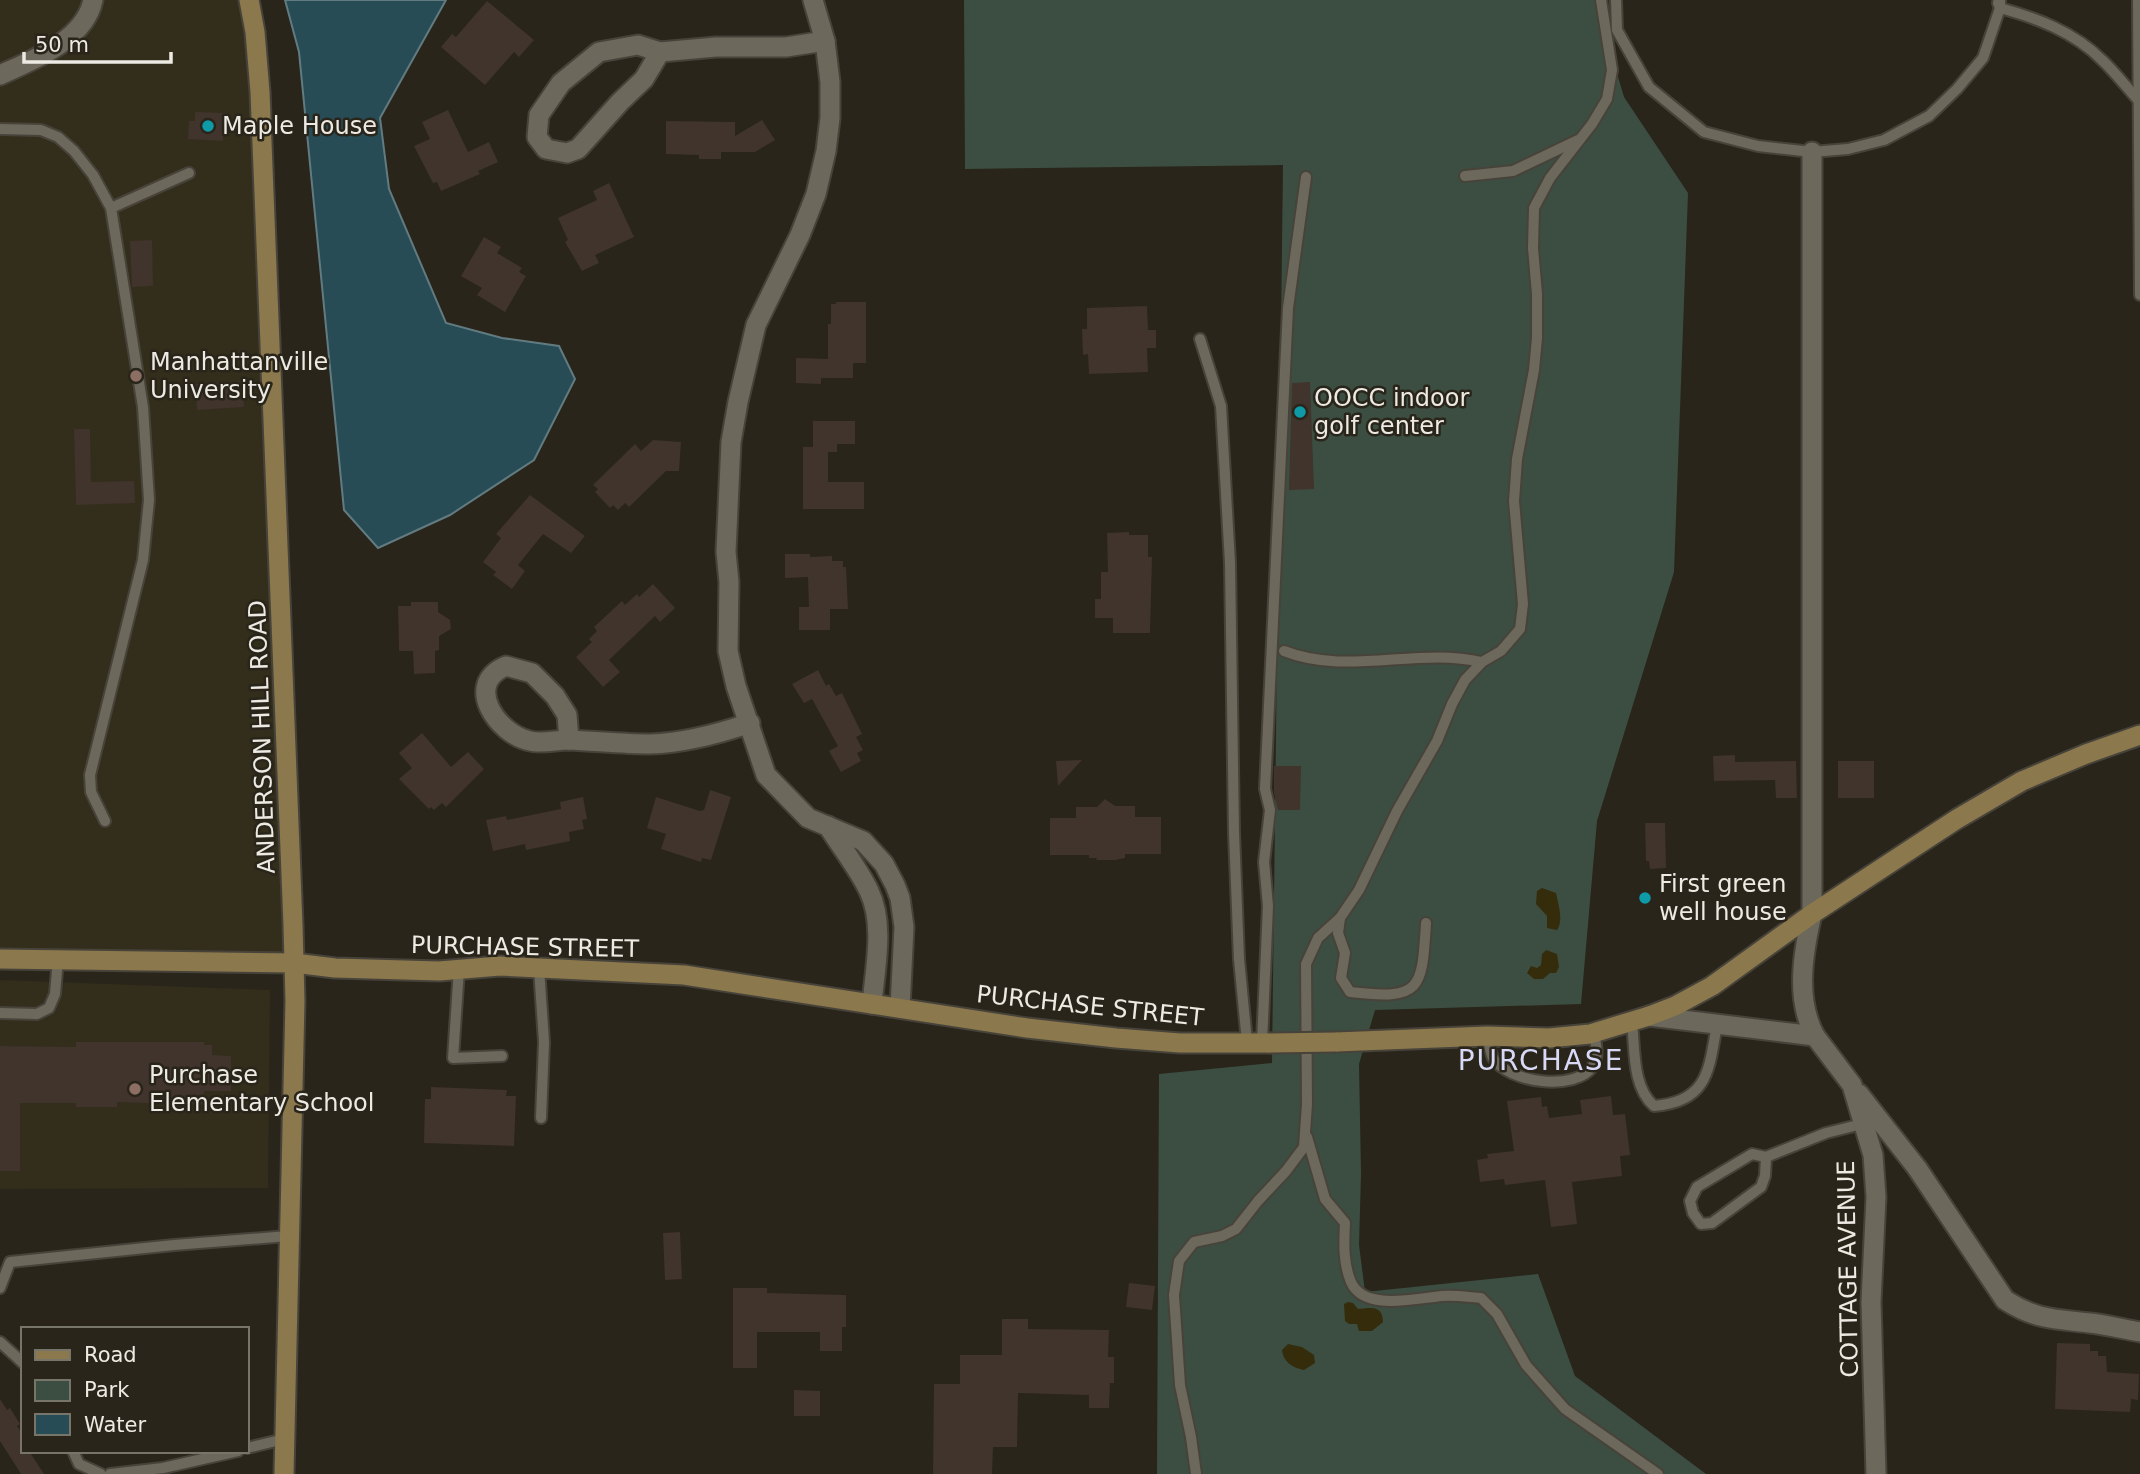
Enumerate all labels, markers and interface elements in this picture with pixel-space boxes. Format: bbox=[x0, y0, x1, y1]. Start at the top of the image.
scale bar bbox=[24, 21, 172, 65]
text: 50 m bbox=[35, 33, 89, 57]
place label: Maple House bbox=[222, 112, 377, 140]
marker: Maple House bbox=[200, 118, 216, 134]
place label: Manhattanville University bbox=[150, 348, 328, 404]
marker: Manhattanville University bbox=[128, 368, 144, 384]
place label: OOCC indoor golf center bbox=[1314, 384, 1469, 440]
marker: OOCC indoor golf center bbox=[1292, 404, 1308, 420]
street label: ANDERSON HILL ROAD bbox=[243, 600, 281, 874]
place label: First green well house bbox=[1659, 870, 1787, 926]
marker: First green well house bbox=[1637, 890, 1653, 906]
street label: PURCHASE STREET bbox=[411, 931, 640, 963]
street label: PURCHASE STREET bbox=[975, 980, 1205, 1032]
district label: PURCHASE bbox=[1458, 1044, 1624, 1077]
place label: Purchase Elementary School bbox=[149, 1061, 374, 1117]
marker: Purchase Elementary School bbox=[127, 1081, 143, 1097]
street label: COTTAGE AVENUE bbox=[1832, 1160, 1864, 1378]
legend bbox=[21, 1327, 248, 1453]
text: Road bbox=[84, 1343, 137, 1367]
text: Park bbox=[84, 1378, 130, 1402]
text: Water bbox=[84, 1413, 146, 1437]

